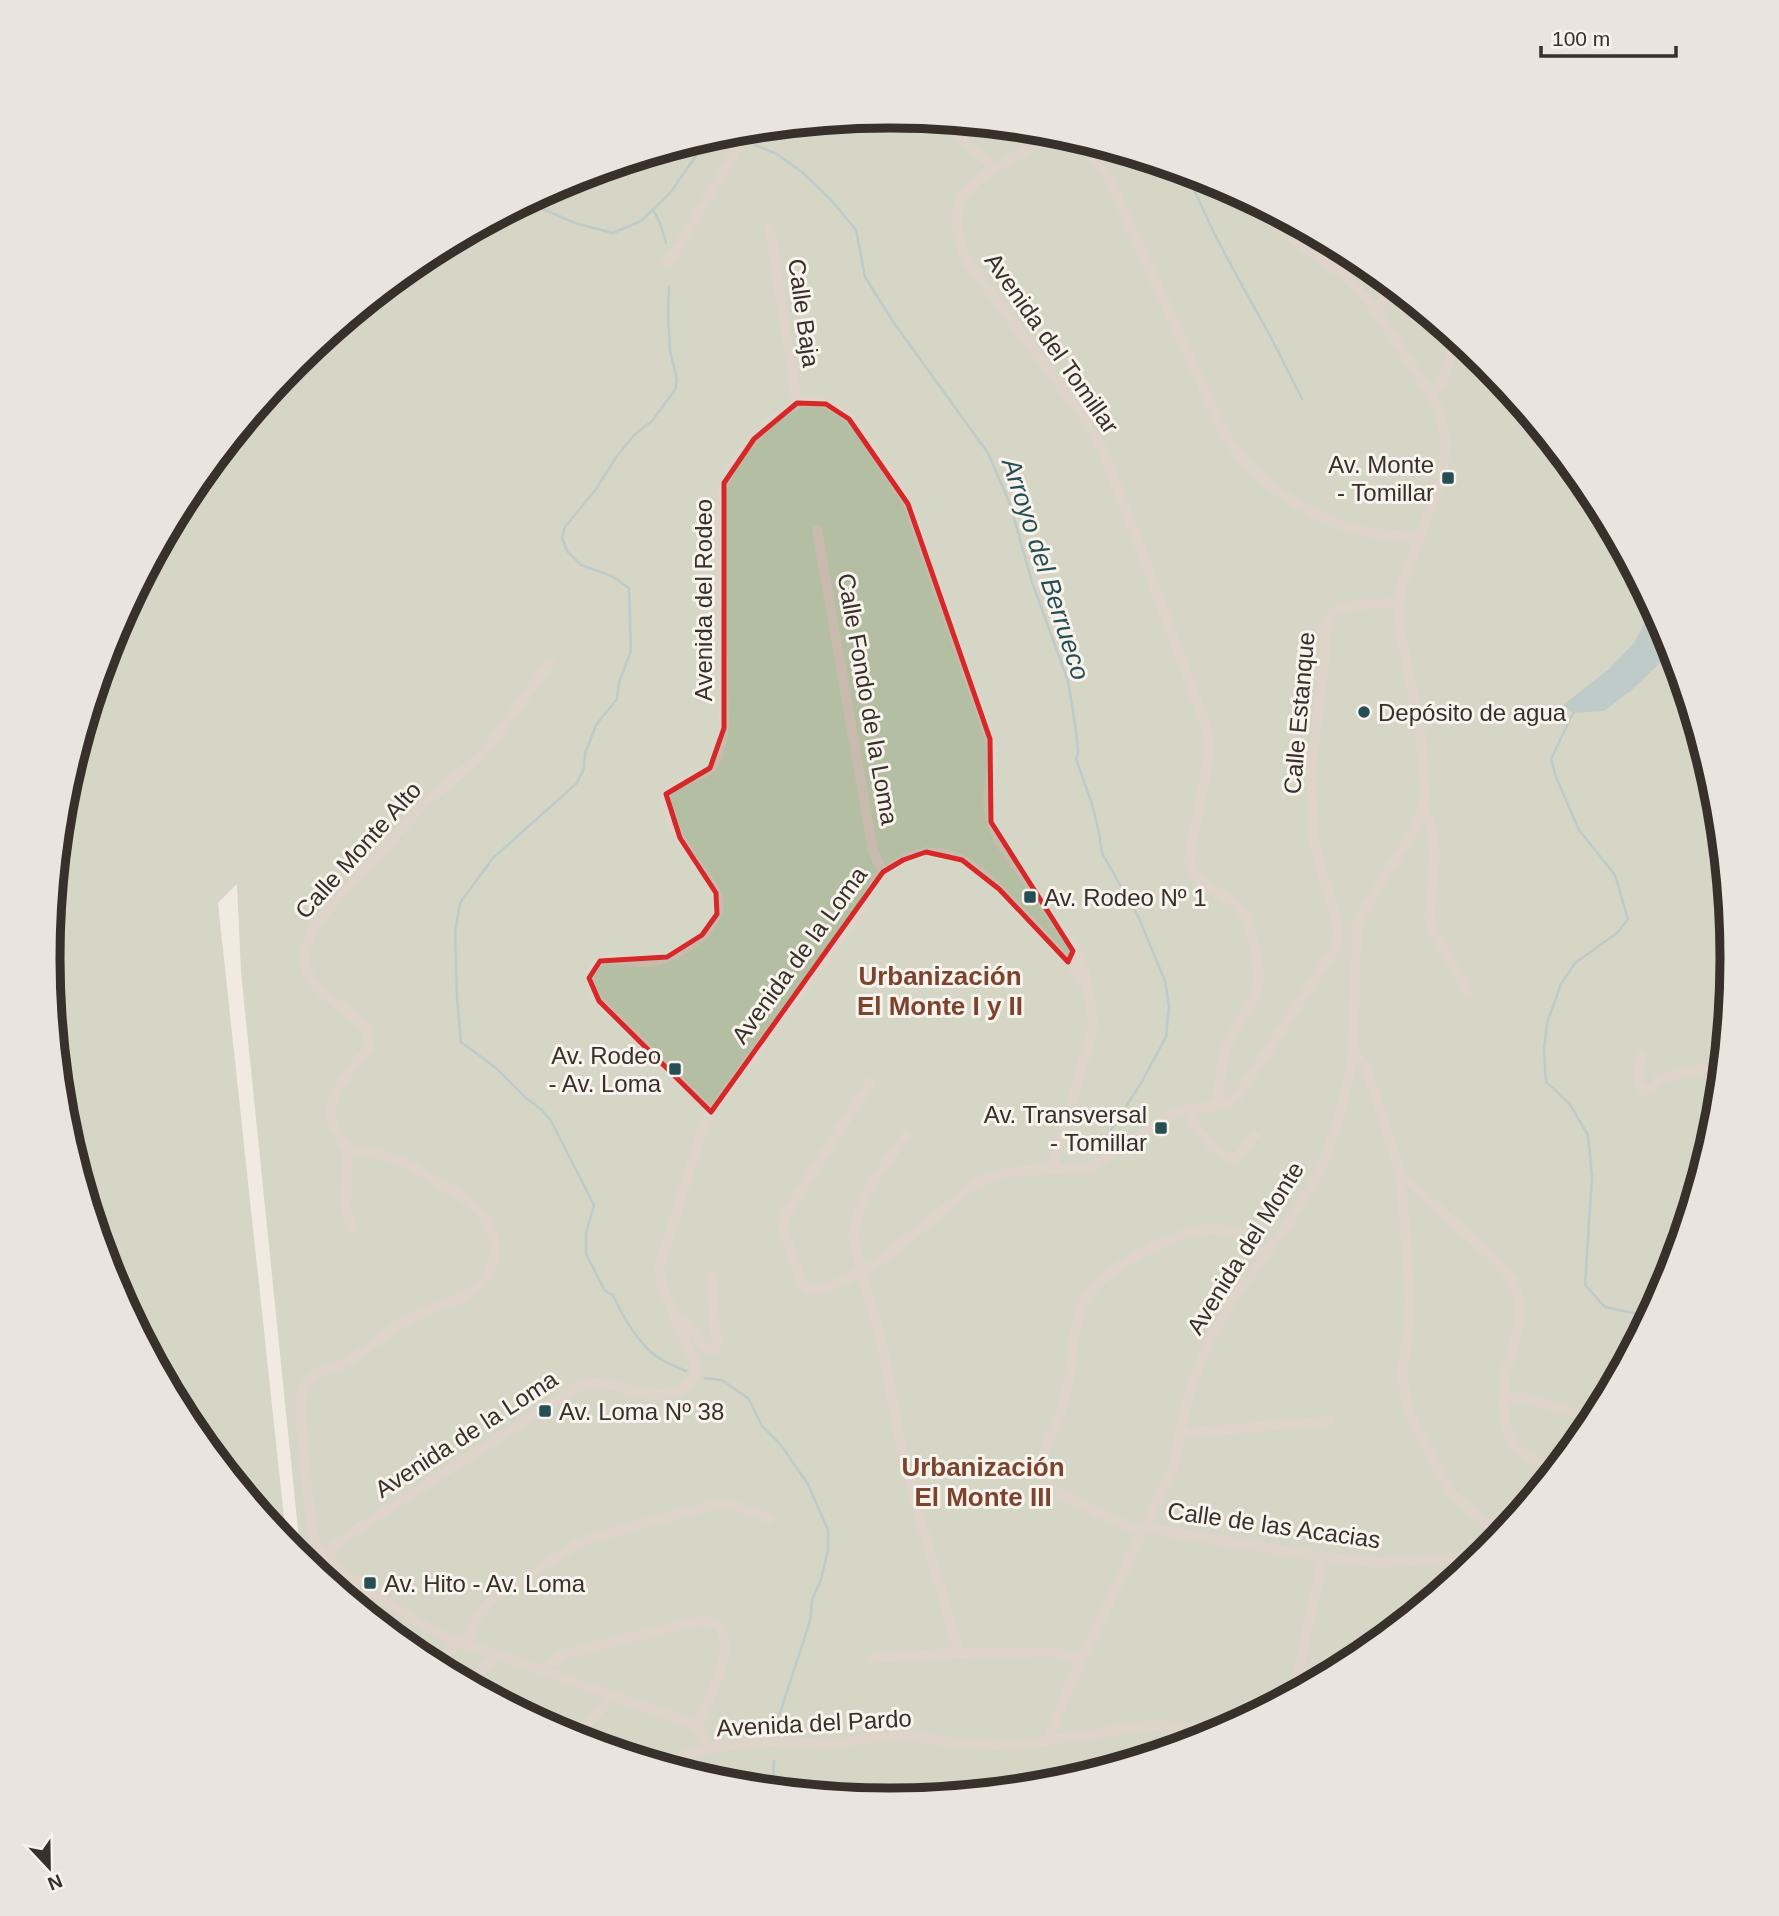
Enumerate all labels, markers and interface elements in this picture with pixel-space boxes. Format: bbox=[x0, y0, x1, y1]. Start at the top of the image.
scale bar bbox=[1541, 14, 1676, 58]
text: 100 m bbox=[1552, 27, 1610, 50]
street label: Avenida del Tomillar bbox=[980, 248, 1124, 438]
street label: Calle Baja bbox=[783, 257, 825, 370]
place label: Av. Monte - Tomillar bbox=[1328, 451, 1434, 506]
water label: Arroyo del Berrueco bbox=[995, 453, 1096, 684]
marker: Av. Monte - Tomillar bbox=[1440, 470, 1456, 486]
street label: Avenida del Rodeo bbox=[690, 499, 717, 701]
street label: Calle Fondo de la Loma bbox=[833, 571, 904, 827]
street label: Calle Estanque bbox=[1278, 631, 1320, 795]
place label: Depósito de agua bbox=[1378, 699, 1567, 726]
marker: Depósito de agua bbox=[1356, 704, 1372, 720]
street label: Calle Monte Alto bbox=[289, 776, 427, 924]
street label: Avenida de la Loma bbox=[726, 861, 873, 1049]
place label: Av. Rodeo Nº 1 bbox=[1044, 884, 1207, 911]
marker: Av. Rodeo Nº 1 bbox=[1022, 889, 1038, 905]
district label: Urbanización El Monte I y II bbox=[857, 961, 1023, 1021]
place label: Av. Rodeo - Av. Loma bbox=[549, 1042, 662, 1097]
marker: Av. Rodeo - Av. Loma bbox=[667, 1061, 683, 1077]
place label: Av. Transversal - Tomillar bbox=[984, 1101, 1147, 1156]
marker: Av. Transversal - Tomillar bbox=[1153, 1120, 1169, 1136]
street label: Avenida del Monte bbox=[1181, 1157, 1309, 1339]
street label: Avenida de la Loma bbox=[370, 1365, 563, 1503]
place label: Av. Loma Nº 38 bbox=[559, 1398, 724, 1425]
marker: Av. Loma Nº 38 bbox=[537, 1403, 553, 1419]
district label: Urbanización El Monte III bbox=[901, 1452, 1065, 1512]
street label: Calle de las Acacias bbox=[1166, 1497, 1382, 1553]
place label: Av. Hito - Av. Loma bbox=[384, 1570, 586, 1597]
marker: Av. Hito - Av. Loma bbox=[362, 1575, 378, 1591]
street label: Avenida del Pardo bbox=[716, 1704, 912, 1742]
north arrow bbox=[14, 1832, 84, 1902]
text: N bbox=[45, 1870, 65, 1895]

